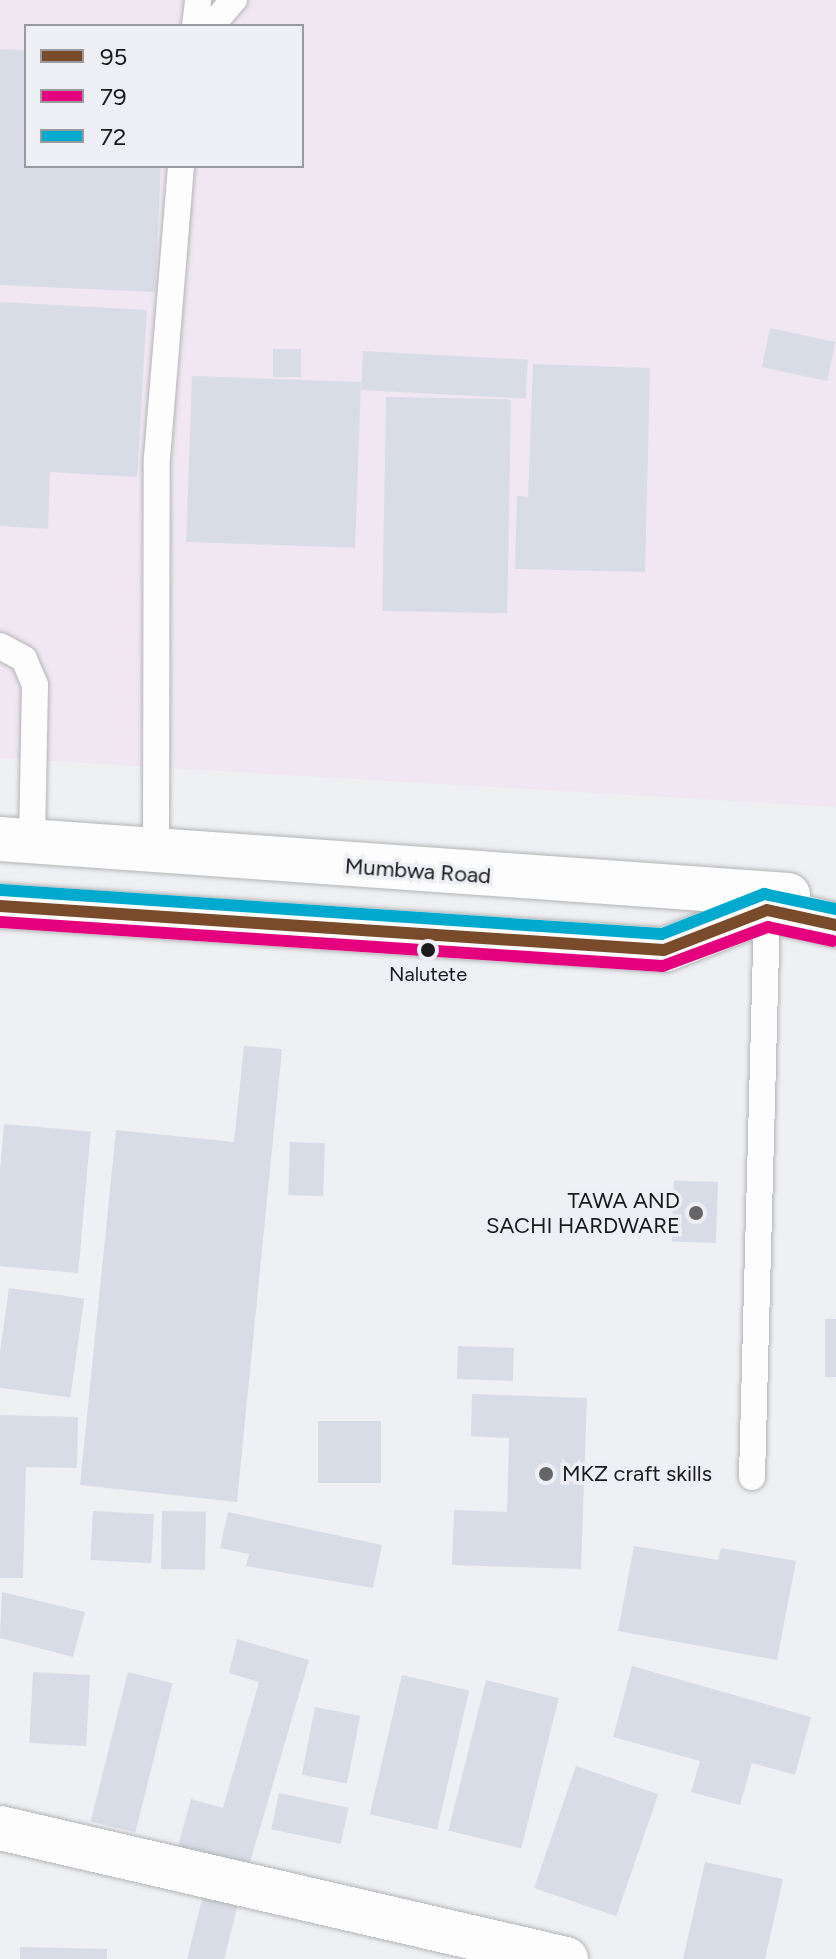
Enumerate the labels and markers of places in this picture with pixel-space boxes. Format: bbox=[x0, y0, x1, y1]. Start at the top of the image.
marker: Nalutete bbox=[420, 942, 436, 958]
place label: Nalutete bbox=[389, 962, 467, 986]
place label: TAWA AND SACHI HARDWARE bbox=[486, 1187, 680, 1238]
marker: TAWA AND SACHI HARDWARE bbox=[687, 1204, 705, 1222]
place label: MKZ craft skills bbox=[562, 1461, 712, 1487]
marker: MKZ craft skills bbox=[537, 1465, 555, 1483]

